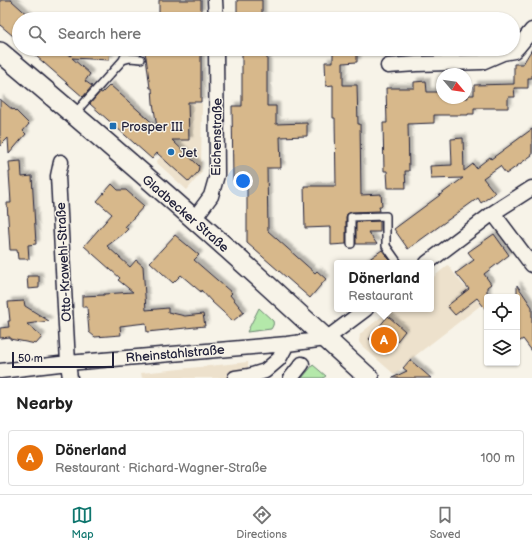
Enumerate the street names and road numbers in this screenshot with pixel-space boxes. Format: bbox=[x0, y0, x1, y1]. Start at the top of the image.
street label: Eichenstraße bbox=[208, 98, 226, 176]
street label: Gladbecker Straße bbox=[139, 172, 232, 256]
street label: Otto-Krawehl-Straße bbox=[53, 202, 75, 322]
street label: Rheinstahlstraße bbox=[125, 342, 225, 366]

